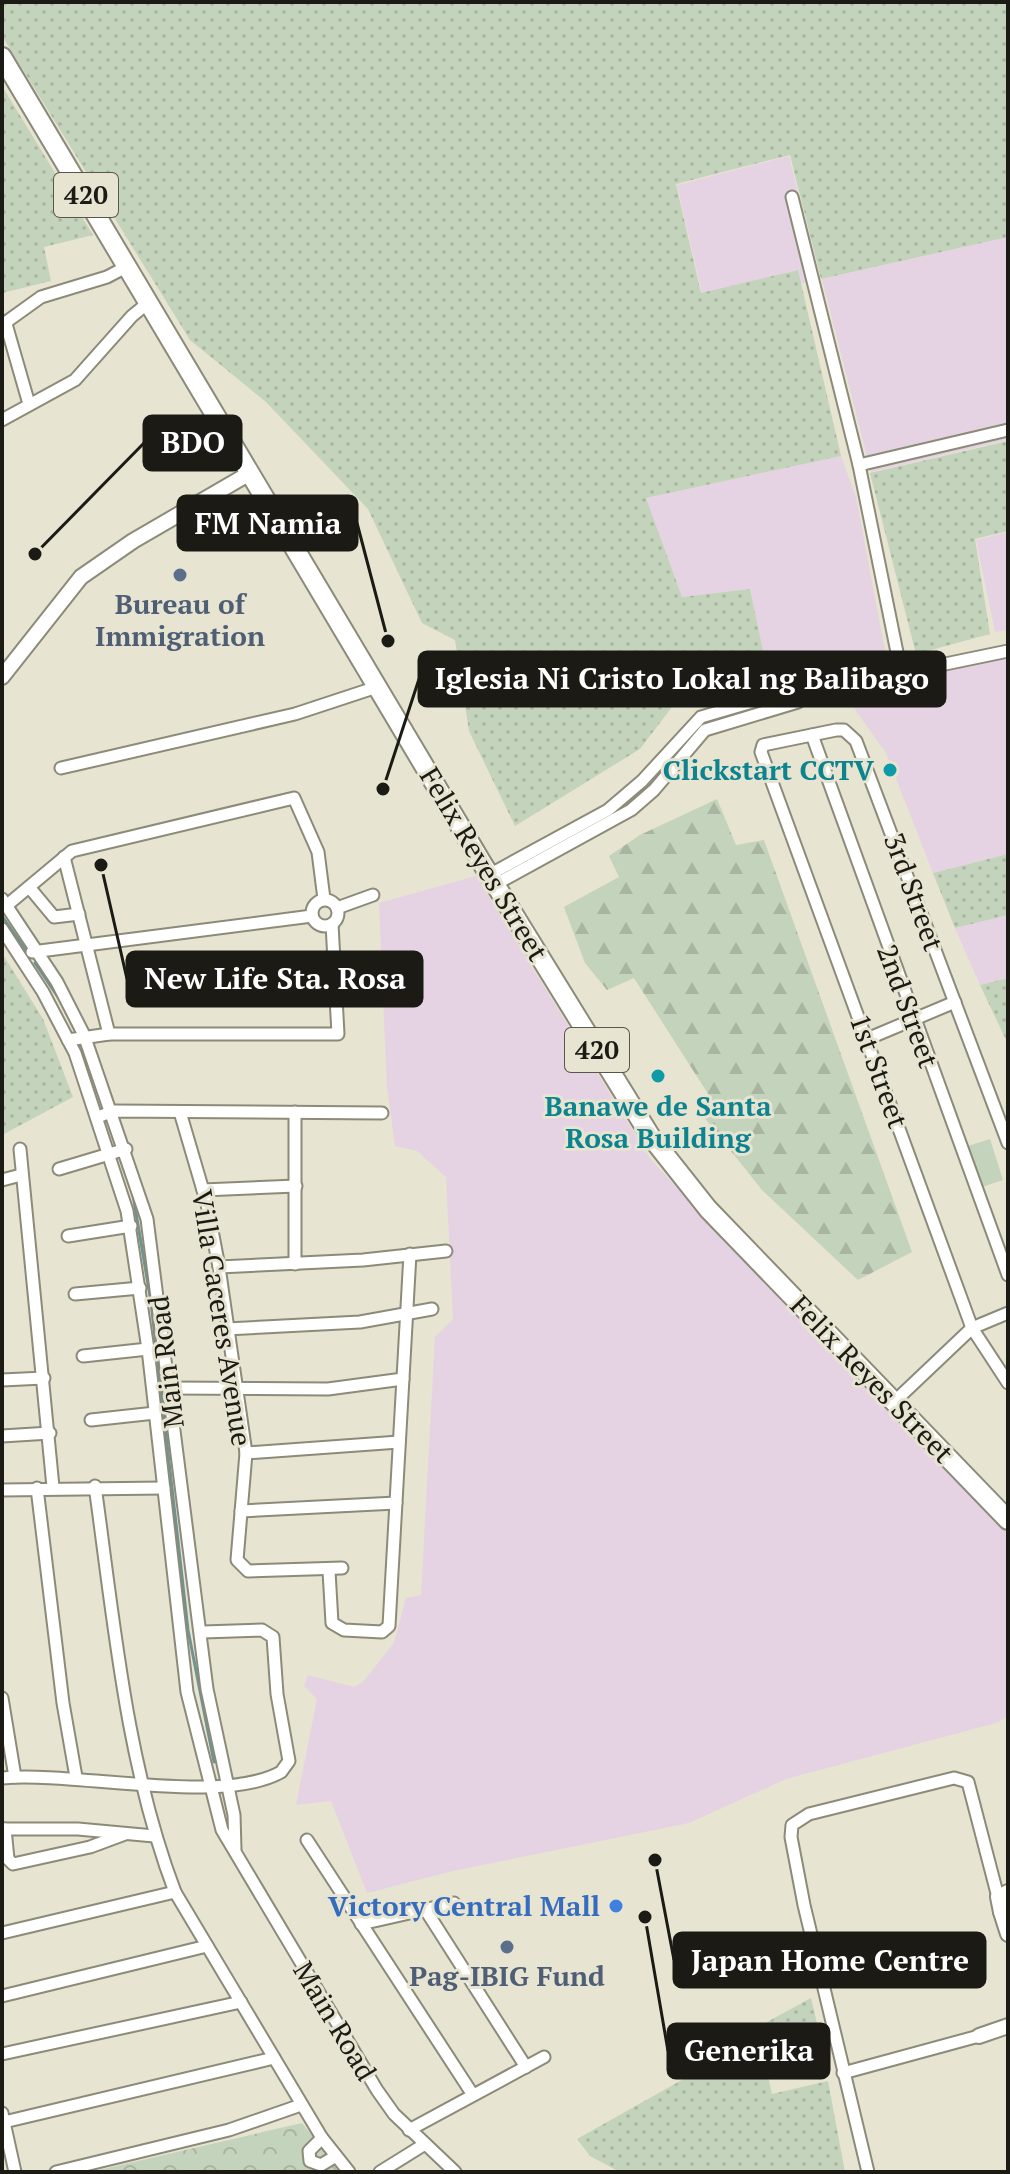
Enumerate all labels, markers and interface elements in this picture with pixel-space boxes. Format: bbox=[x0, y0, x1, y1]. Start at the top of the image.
road number: 420 bbox=[54, 173, 118, 217]
callout: BDO bbox=[144, 416, 241, 470]
text: BDO bbox=[161, 422, 225, 462]
callout: FM Namia bbox=[178, 496, 357, 550]
text: FM Namia bbox=[194, 503, 342, 543]
marker: Bureau of Immigration bbox=[171, 566, 189, 584]
place label: Bureau of Immigration bbox=[95, 585, 265, 654]
callout: Iglesia Ni Cristo Lokal ng Balibago bbox=[419, 652, 945, 706]
text: Iglesia Ni Cristo Lokal ng Balibago bbox=[435, 658, 929, 698]
place label: Clickstart CCTV bbox=[663, 751, 874, 788]
street label: Felix Reyes Street bbox=[412, 760, 557, 968]
marker: Clickstart CCTV bbox=[881, 761, 899, 779]
street label: 3rd Street bbox=[876, 828, 953, 956]
street label: 2nd Street bbox=[869, 939, 948, 1073]
callout: New Life Sta. Rosa bbox=[127, 952, 422, 1006]
text: New Life Sta. Rosa bbox=[144, 958, 406, 998]
street label: 1st Street bbox=[842, 1009, 917, 1134]
road number: 420 bbox=[565, 1028, 629, 1072]
marker: Banawe de Santa Rosa Building bbox=[649, 1067, 667, 1085]
place label: Banawe de Santa Rosa Building bbox=[545, 1087, 772, 1156]
street label: Villa Caceres Avenue bbox=[184, 1187, 261, 1449]
street label: Felix Reyes Street bbox=[783, 1287, 962, 1471]
street label: Main Road bbox=[139, 1294, 192, 1430]
place label: Victory Central Mall bbox=[328, 1887, 600, 1924]
marker: Victory Central Mall bbox=[607, 1897, 625, 1915]
callout: Japan Home Centre bbox=[674, 1933, 985, 1987]
marker: Pag-IBIG Fund bbox=[498, 1938, 516, 1956]
text: Japan Home Centre bbox=[691, 1940, 969, 1980]
street label: Main Road bbox=[285, 1954, 385, 2087]
place label: Pag-IBIG Fund bbox=[409, 1957, 605, 1994]
callout: Generika bbox=[668, 2024, 829, 2078]
text: Generika bbox=[684, 2030, 814, 2070]

